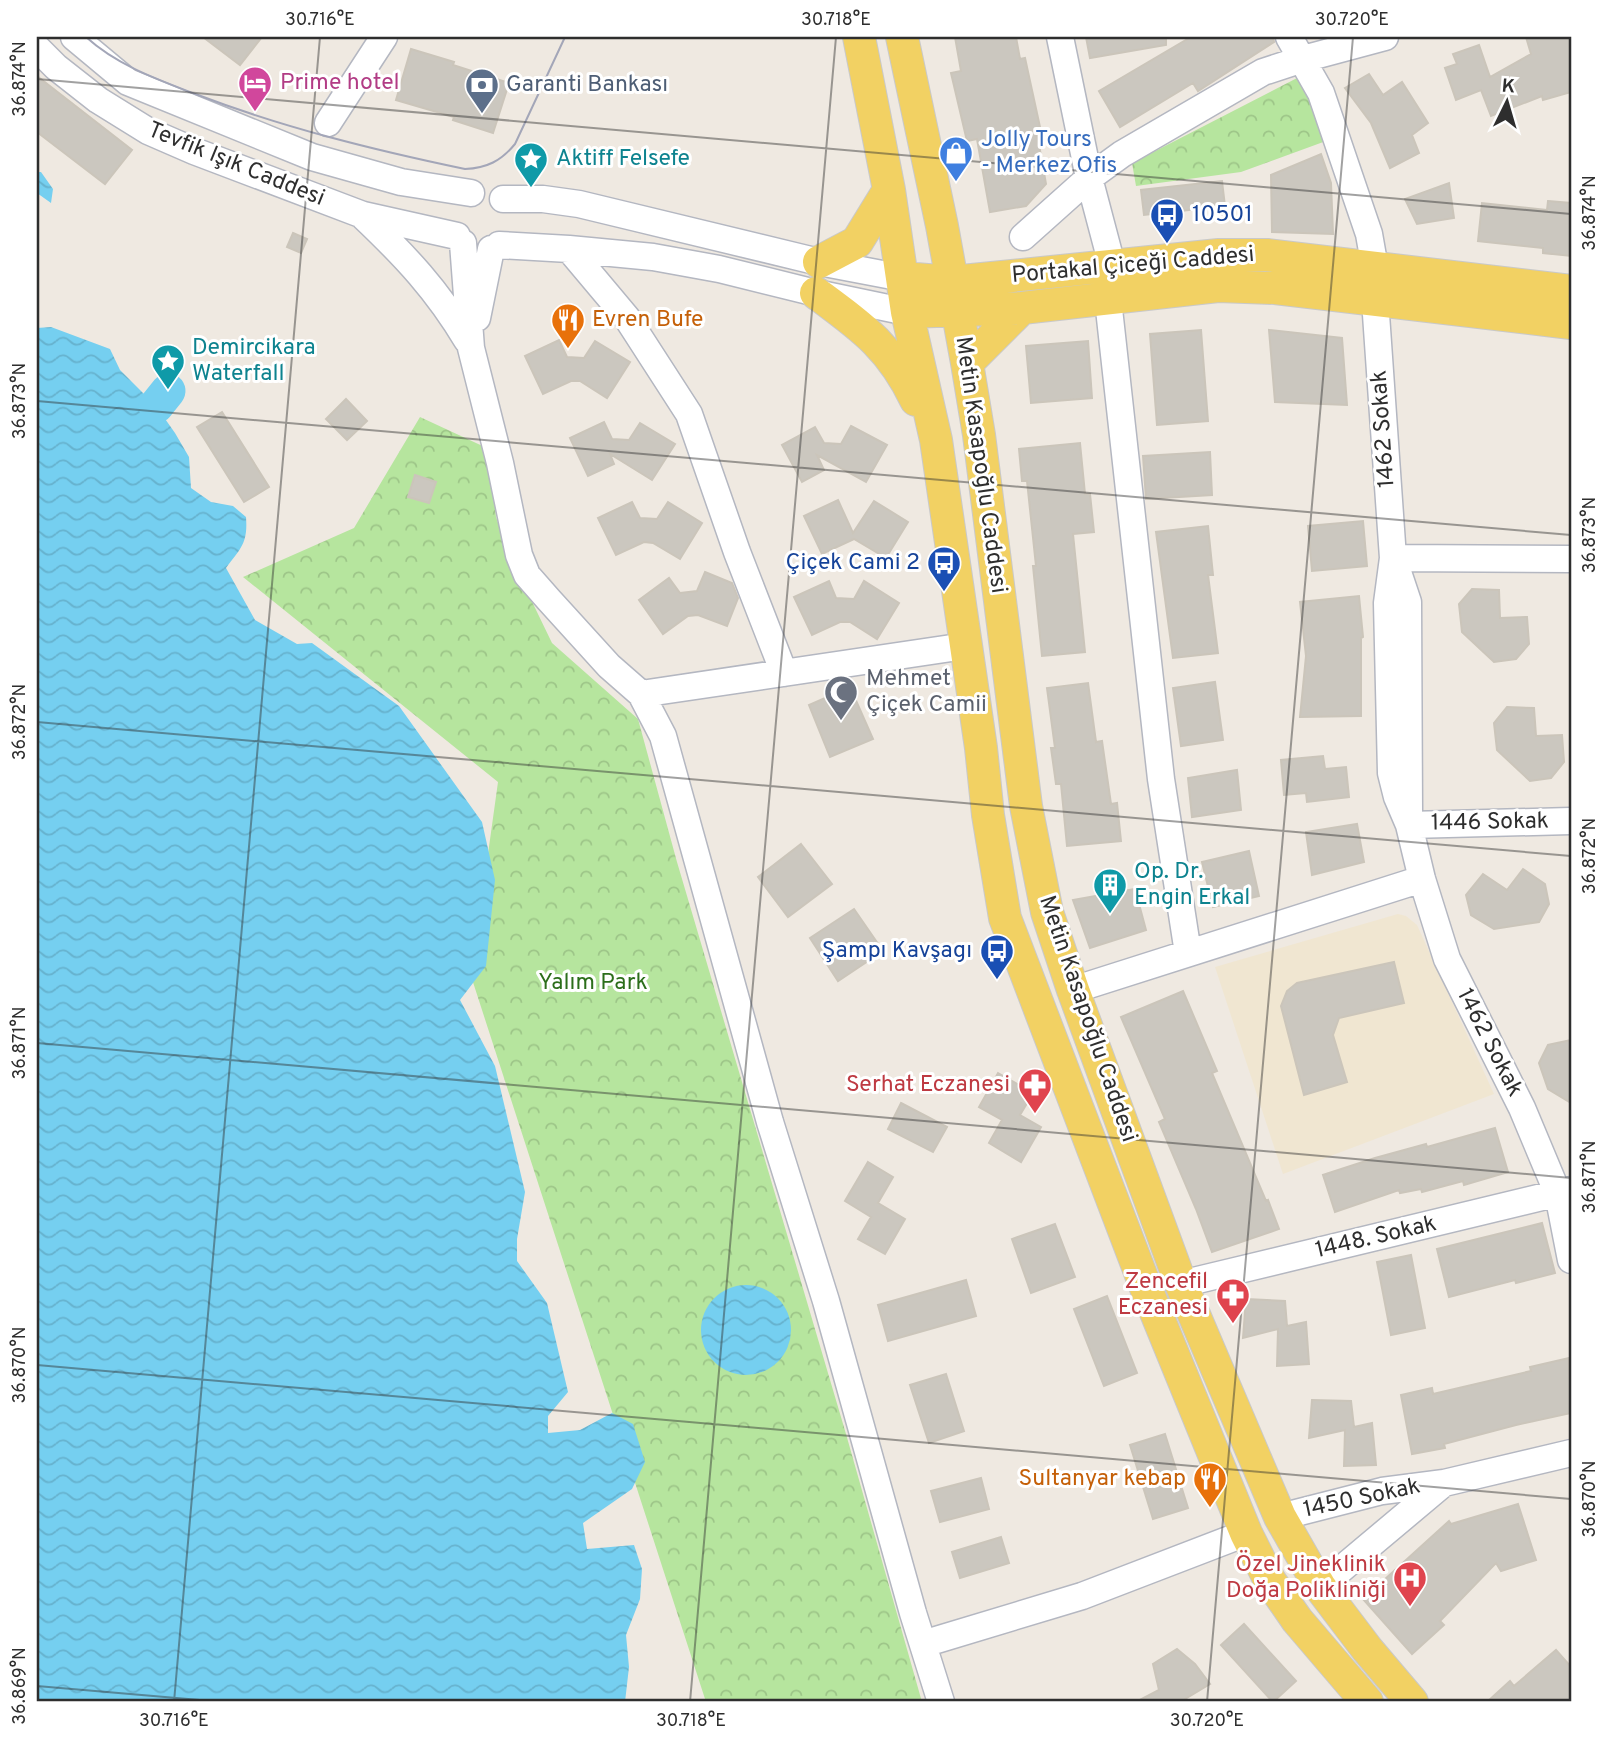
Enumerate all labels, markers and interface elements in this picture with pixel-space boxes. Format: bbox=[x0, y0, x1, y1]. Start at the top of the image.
text: 30.716°E bbox=[285, 9, 355, 32]
text: 30.718°E bbox=[801, 9, 871, 32]
text: 30.720°E bbox=[1315, 9, 1389, 32]
text: 36.874°N bbox=[9, 41, 32, 117]
hotel icon: Prime hotel bbox=[236, 64, 274, 113]
bank icon: Garanti Bankası bbox=[463, 66, 501, 115]
north arrow bbox=[1472, 66, 1542, 136]
place label: Prime hotel bbox=[280, 69, 400, 98]
place label: Garanti Bankası bbox=[506, 71, 668, 100]
text: K bbox=[1501, 75, 1516, 100]
street label: Tevfik Işık Caddesi bbox=[143, 116, 329, 214]
place label: Jolly Tours - Merkez Ofis bbox=[981, 126, 1117, 181]
shop icon: Jolly Tours - Merkez Ofis bbox=[937, 134, 975, 183]
place icon: Aktiff Felsefe bbox=[512, 140, 550, 189]
place label: Aktiff Felsefe bbox=[556, 145, 690, 174]
text: 36.874°N bbox=[1579, 175, 1602, 251]
bus stop icon: 10501 bbox=[1148, 196, 1186, 245]
place label: 10501 bbox=[1192, 201, 1253, 230]
street label: Portakal Çiceği Caddesi bbox=[1010, 241, 1256, 291]
restaurant icon: Evren Bufe bbox=[549, 301, 587, 350]
place label: Evren Bufe bbox=[592, 306, 703, 335]
place label: Demircikara Waterfall bbox=[192, 334, 316, 389]
street label: Metin Kasapoğlu Caddesi bbox=[948, 335, 1012, 595]
place icon: Demircikara Waterfall bbox=[149, 342, 187, 391]
text: 36.873°N bbox=[9, 363, 32, 439]
street label: 1462 Sokak bbox=[1365, 369, 1403, 489]
text: 36.873°N bbox=[1579, 497, 1602, 573]
bus stop icon: Çiçek Cami 2 bbox=[925, 544, 963, 593]
place label: Çiçek Cami 2 bbox=[786, 549, 920, 578]
place label: Mehmet Çiçek Camii bbox=[866, 665, 987, 720]
mosque icon: Mehmet Çiçek Camii bbox=[822, 673, 860, 722]
text: 36.872°N bbox=[9, 684, 32, 760]
street label: 1446 Sokak bbox=[1431, 807, 1549, 839]
text: 36.872°N bbox=[1579, 818, 1602, 894]
place label: Op. Dr. Engin Erkal bbox=[1134, 858, 1250, 913]
building icon: Op. Dr. Engin Erkal bbox=[1091, 866, 1129, 915]
street label: Metin Kasapoğlu Caddesi bbox=[1031, 892, 1143, 1146]
bus stop icon: Şampı Kavşagı bbox=[978, 932, 1016, 981]
place label: Şampı Kavşagı bbox=[822, 937, 972, 966]
park label: Yalım Park bbox=[538, 969, 648, 998]
street label: 1462 Sokak bbox=[1449, 984, 1529, 1102]
text: 36.871°N bbox=[9, 1007, 32, 1079]
pharmacy icon: Serhat Eczanesi bbox=[1016, 1066, 1054, 1115]
place label: Serhat Eczanesi bbox=[846, 1071, 1010, 1100]
text: 36.871°N bbox=[1579, 1141, 1602, 1213]
street label: 1448. Sokak bbox=[1313, 1210, 1439, 1266]
place label: Zencefil Eczanesi bbox=[1118, 1268, 1208, 1323]
pharmacy icon: Zencefil Eczanesi bbox=[1214, 1276, 1252, 1325]
text: 36.870°N bbox=[9, 1327, 32, 1403]
restaurant icon: Sultanyar kebap bbox=[1191, 1460, 1229, 1509]
text: 36.870°N bbox=[1579, 1461, 1602, 1537]
place label: Sultanyar kebap bbox=[1018, 1465, 1186, 1494]
street label: 1450 Sokak bbox=[1301, 1472, 1423, 1526]
place label: Özel Jineklinik Doğa Polikliniği bbox=[1226, 1550, 1386, 1606]
hospital icon: Özel Jineklinik Doğa Polikliniği bbox=[1391, 1559, 1429, 1608]
text: 36.869°N bbox=[9, 1647, 32, 1725]
text: 30.716°E bbox=[139, 1710, 209, 1733]
text: 30.718°E bbox=[656, 1710, 726, 1733]
text: 30.720°E bbox=[1170, 1710, 1244, 1733]

